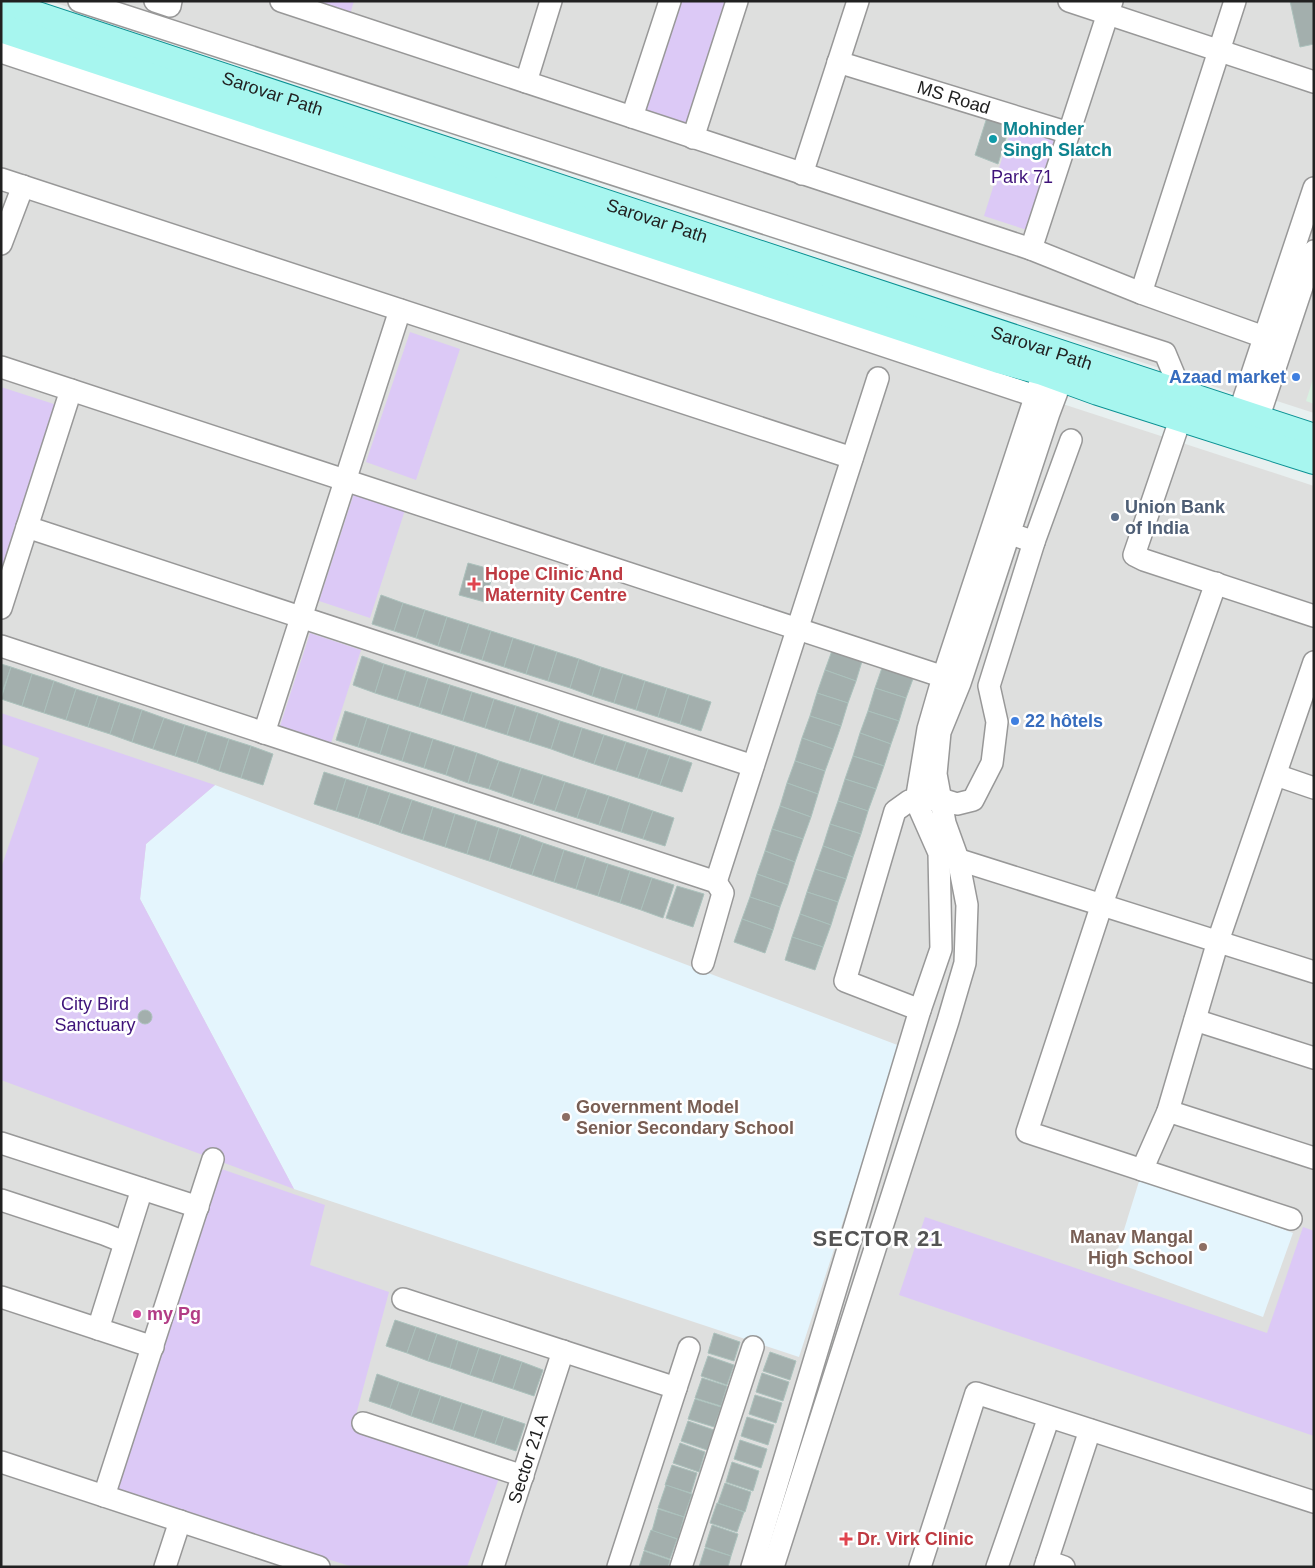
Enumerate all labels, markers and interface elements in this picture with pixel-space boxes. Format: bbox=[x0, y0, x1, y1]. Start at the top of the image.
street label: Sarovar Path bbox=[219, 68, 326, 120]
street label: MS Road bbox=[915, 77, 992, 118]
place label: Mohinder Singh Slatch bbox=[1003, 119, 1112, 160]
marker: Mohinder Singh Slatch bbox=[987, 133, 999, 145]
park label: Park 71 bbox=[991, 167, 1053, 187]
street label: Sarovar Path bbox=[604, 195, 710, 247]
street label: Sarovar Path bbox=[989, 322, 1095, 374]
place label: Azaad market bbox=[1169, 367, 1286, 387]
marker: Azaad market bbox=[1290, 371, 1302, 383]
place label: Union Bank of India bbox=[1125, 497, 1226, 538]
marker: Union Bank of India bbox=[1109, 511, 1121, 523]
place label: Hope Clinic And Maternity Centre bbox=[485, 564, 627, 605]
marker: Hope Clinic And Maternity Centre bbox=[467, 577, 481, 591]
place label: 22 hôtels bbox=[1025, 711, 1103, 731]
marker: 22 hôtels bbox=[1009, 715, 1021, 727]
park label: City Bird Sanctuary bbox=[54, 994, 136, 1035]
place label: Government Model Senior Secondary School bbox=[576, 1097, 794, 1138]
marker: Government Model Senior Secondary School bbox=[560, 1111, 572, 1123]
district label: SECTOR 21 bbox=[813, 1226, 943, 1251]
place label: Manav Mangal High School bbox=[1070, 1227, 1193, 1268]
marker: Manav Mangal High School bbox=[1197, 1241, 1209, 1253]
place label: my Pg bbox=[147, 1304, 201, 1324]
marker: my Pg bbox=[131, 1308, 143, 1320]
street label: Sector 21 A bbox=[504, 1411, 552, 1506]
place label: Dr. Virk Clinic bbox=[857, 1529, 974, 1549]
marker: Dr. Virk Clinic bbox=[839, 1532, 853, 1546]

